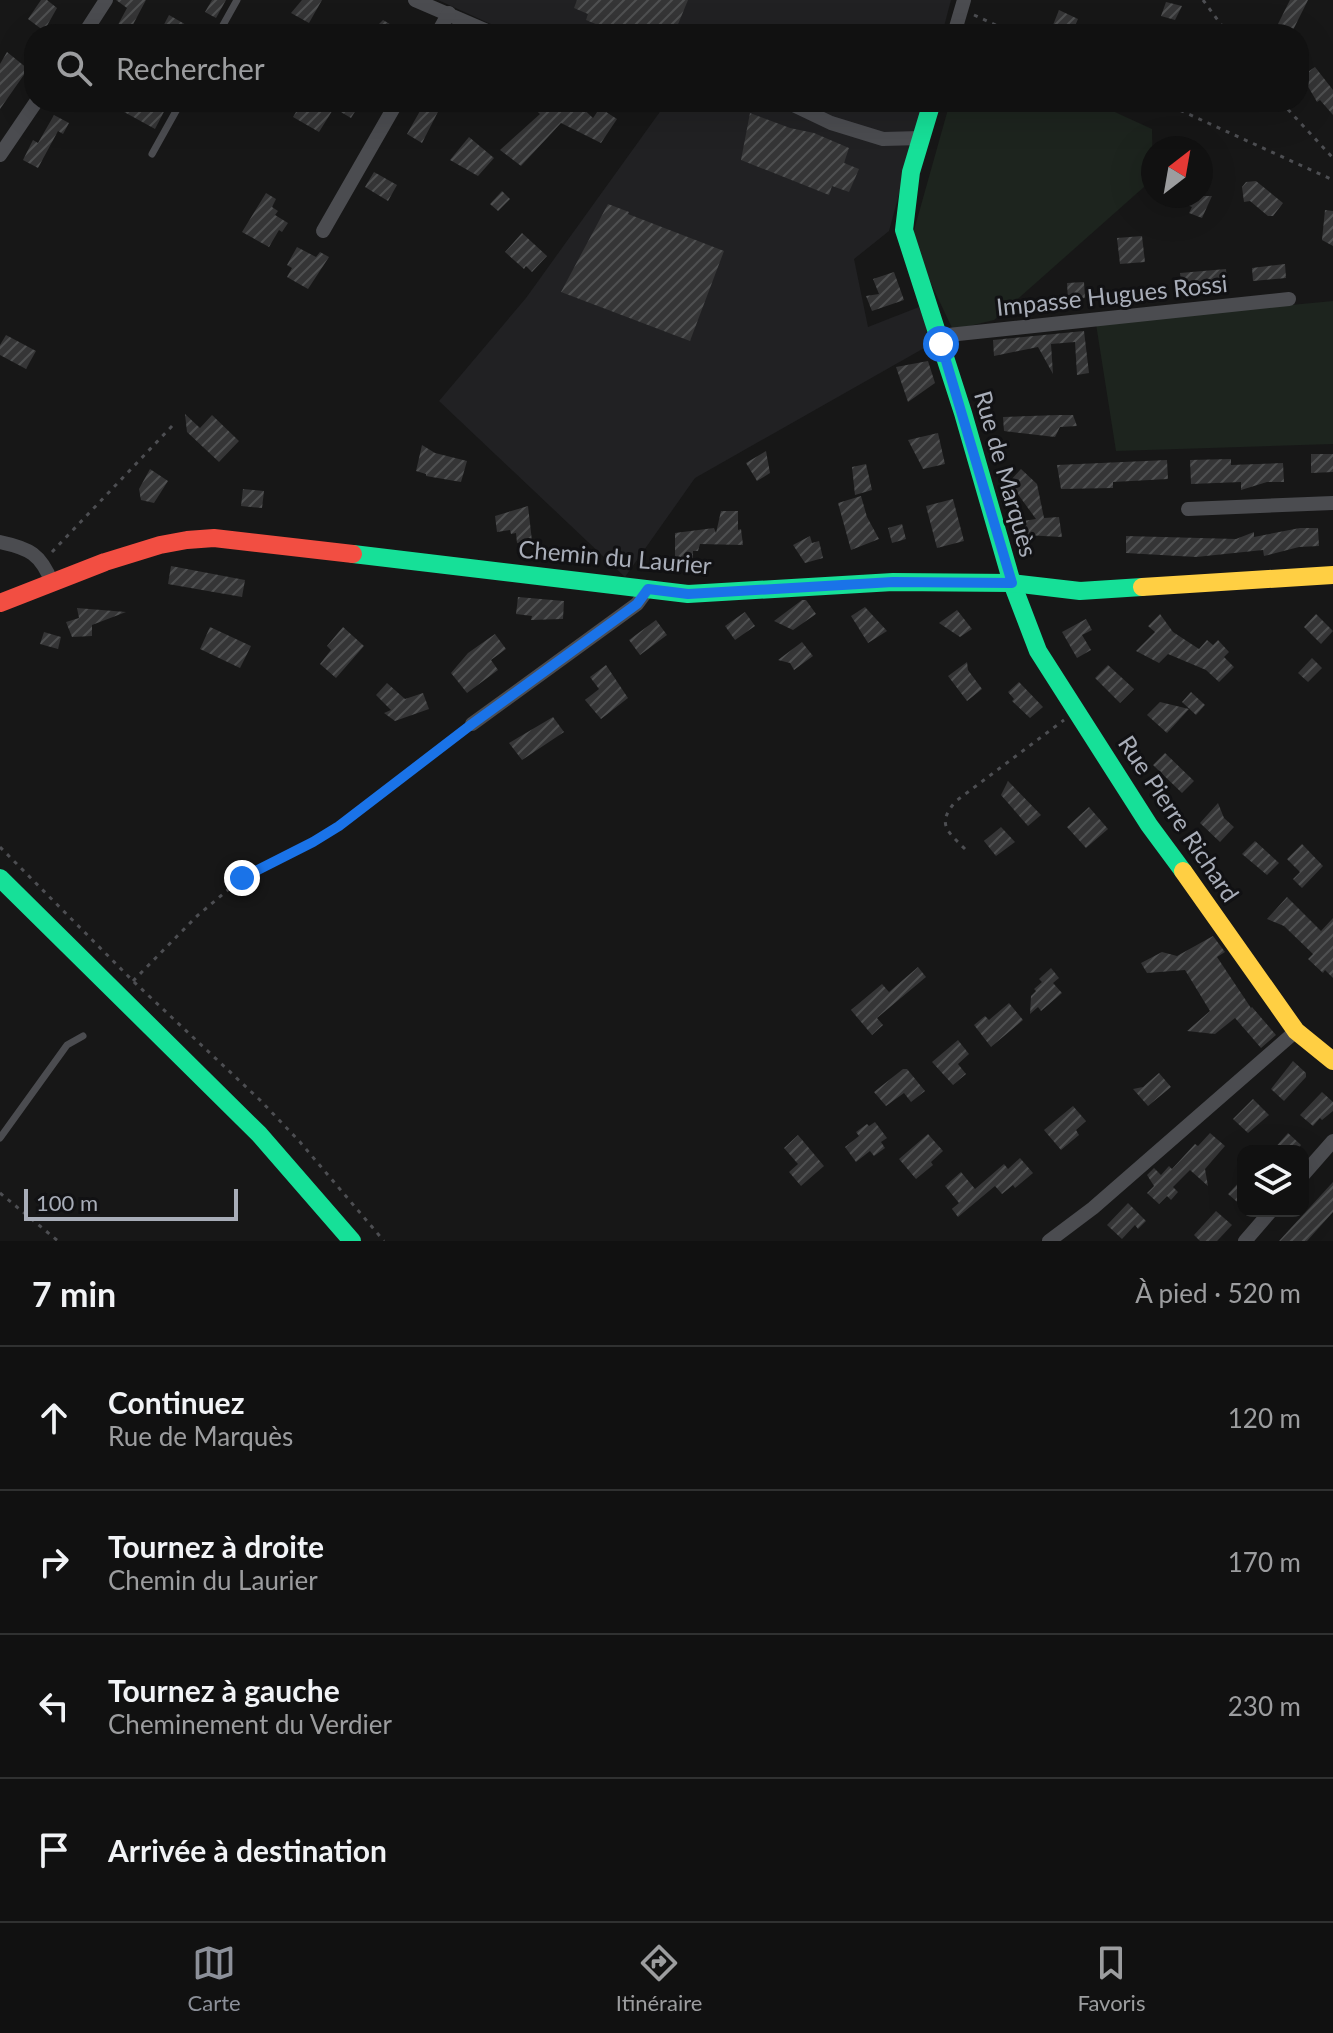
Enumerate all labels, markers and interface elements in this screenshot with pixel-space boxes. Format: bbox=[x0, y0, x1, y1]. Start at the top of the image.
search box bbox=[24, 24, 1309, 112]
icon: search bbox=[52, 46, 96, 90]
text: Rechercher bbox=[116, 50, 265, 86]
north arrow bbox=[1141, 136, 1213, 208]
street label: Impasse Hugues Rossi bbox=[995, 268, 1229, 321]
route start bbox=[923, 326, 959, 362]
street label: Rue de Marquès bbox=[969, 387, 1044, 560]
street label: Chemin du Laurier bbox=[517, 534, 713, 579]
street label: Rue Pierre Richard bbox=[1113, 729, 1246, 907]
route end bbox=[224, 860, 260, 896]
map controls bbox=[1237, 1145, 1309, 1217]
button: layers bbox=[1237, 1145, 1309, 1217]
scale bar bbox=[24, 1185, 238, 1221]
text: 100 m bbox=[36, 1189, 98, 1216]
text: 7 min bbox=[32, 1273, 116, 1314]
text: À pied · 520 m bbox=[1135, 1277, 1301, 1309]
text: Continuez bbox=[108, 1384, 244, 1420]
icon: ahead bbox=[32, 1396, 76, 1440]
text: 120 m bbox=[1228, 1402, 1301, 1434]
text: Rue de Marquès bbox=[108, 1420, 293, 1452]
text: Tournez à droite bbox=[108, 1528, 324, 1564]
icon: right bbox=[32, 1540, 76, 1584]
text: 170 m bbox=[1228, 1546, 1301, 1578]
text: Chemin du Laurier bbox=[108, 1564, 318, 1596]
text: Tournez à gauche bbox=[108, 1672, 340, 1708]
icon: left bbox=[32, 1684, 76, 1728]
text: 230 m bbox=[1228, 1690, 1301, 1722]
text: Cheminement du Verdier bbox=[108, 1708, 392, 1740]
icon: arrive bbox=[32, 1828, 76, 1872]
text: Arrivée à destination bbox=[108, 1832, 387, 1868]
tab: Carte bbox=[188, 1941, 241, 2016]
tab: Itinéraire bbox=[616, 1941, 702, 2016]
tab: Favoris bbox=[1078, 1941, 1145, 2016]

